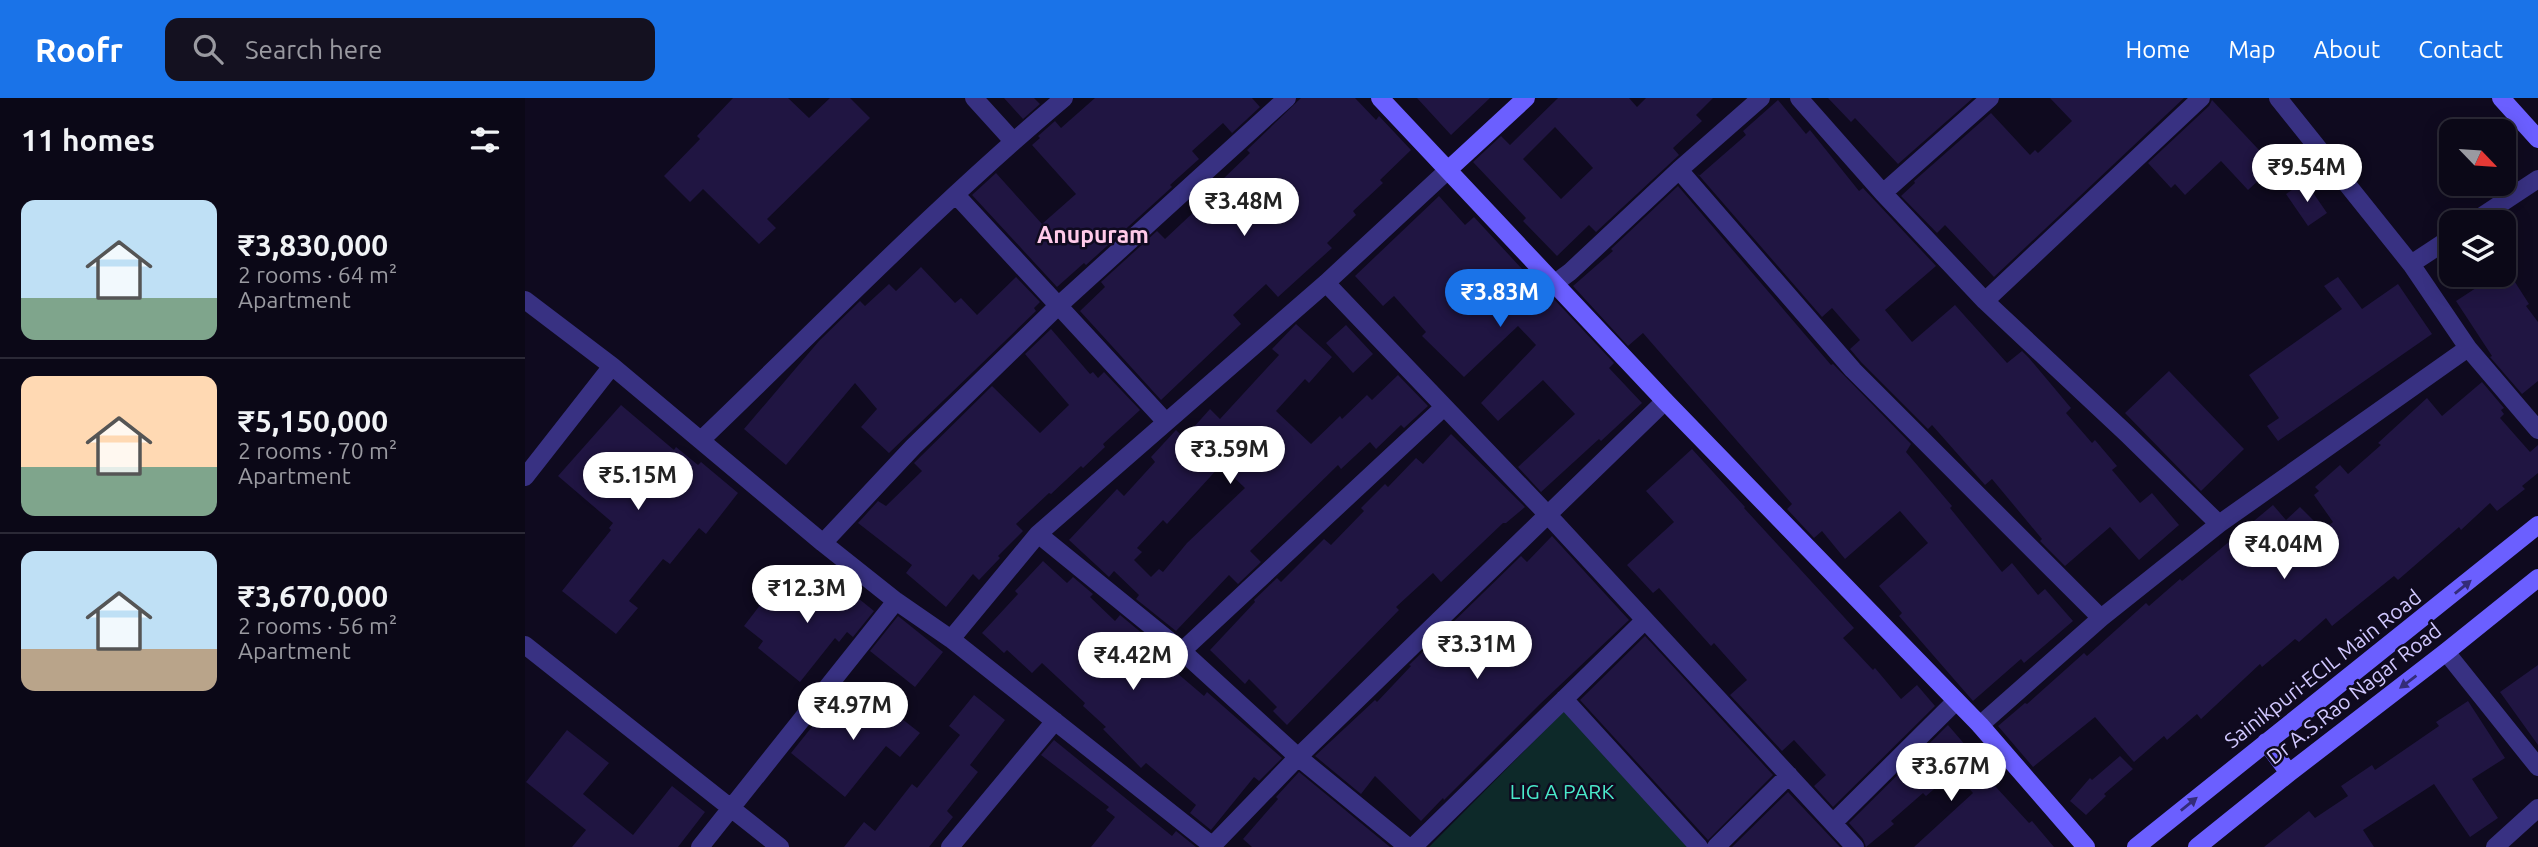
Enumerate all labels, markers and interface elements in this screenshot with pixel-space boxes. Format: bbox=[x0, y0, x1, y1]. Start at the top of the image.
search box bbox=[165, 18, 655, 81]
icon: search bbox=[189, 30, 227, 68]
text: Roofr bbox=[35, 31, 123, 68]
text: Search here bbox=[245, 35, 382, 64]
text: Home bbox=[2125, 36, 2190, 63]
text: Map bbox=[2228, 36, 2275, 63]
text: About bbox=[2313, 36, 2380, 63]
text: Contact bbox=[2418, 36, 2503, 63]
north arrow bbox=[2439, 119, 2517, 196]
map controls bbox=[2439, 119, 2516, 287]
icon: filters bbox=[466, 121, 504, 159]
text: 11 homes bbox=[21, 123, 155, 157]
pin: ₹9.54M bbox=[2250, 144, 2364, 204]
text: ₹9.54M bbox=[2268, 154, 2346, 179]
pin: ₹3.48M bbox=[1187, 178, 1301, 238]
text: ₹3.48M bbox=[1205, 188, 1283, 213]
button: layers bbox=[2439, 210, 2516, 287]
district label: Anupuram bbox=[1037, 222, 1149, 247]
icon: home bbox=[77, 228, 161, 312]
text: ₹3,830,000 bbox=[238, 228, 388, 262]
text: 2 rooms · 64 m² bbox=[238, 262, 397, 287]
pin: ₹3.83M bbox=[1443, 270, 1557, 329]
text: ₹3.83M bbox=[1461, 279, 1539, 304]
text: Apartment bbox=[238, 287, 351, 312]
icon: home bbox=[77, 404, 161, 488]
text: ₹5,150,000 bbox=[238, 404, 388, 438]
pin: ₹3.59M bbox=[1173, 426, 1287, 486]
text: ₹3.59M bbox=[1191, 436, 1269, 461]
text: 2 rooms · 70 m² bbox=[238, 438, 397, 463]
pin: ₹5.15M bbox=[581, 452, 695, 512]
text: ₹5.15M bbox=[599, 462, 677, 487]
text: Apartment bbox=[238, 463, 351, 488]
pin: ₹4.04M bbox=[2227, 522, 2341, 581]
text: ₹4.04M bbox=[2245, 531, 2323, 556]
pin: ₹12.3M bbox=[750, 566, 864, 625]
text: ₹12.3M bbox=[768, 575, 846, 600]
icon: home bbox=[77, 579, 161, 663]
text: ₹3,670,000 bbox=[238, 579, 388, 613]
one-way arrow bbox=[2454, 579, 2472, 594]
street label: Sainikpuri-ECIL Main Road bbox=[2219, 584, 2425, 752]
text: 2 rooms · 56 m² bbox=[238, 613, 397, 638]
street label: Dr A.S.Rao Nagar Road bbox=[2261, 618, 2445, 769]
pin: ₹3.31M bbox=[1420, 622, 1534, 681]
text: ₹3.31M bbox=[1438, 631, 1516, 656]
pin: ₹4.42M bbox=[1076, 632, 1190, 692]
text: Apartment bbox=[238, 638, 351, 663]
text: ₹4.42M bbox=[1094, 642, 1172, 667]
one-way arrow bbox=[2399, 674, 2417, 689]
pin: ₹4.97M bbox=[796, 682, 910, 742]
text: ₹4.97M bbox=[814, 692, 892, 717]
pin: ₹3.67M bbox=[1894, 744, 2008, 803]
text: ₹3.67M bbox=[1912, 753, 1990, 778]
park label: LIG A PARK bbox=[1510, 779, 1614, 803]
one-way arrow bbox=[2180, 797, 2197, 812]

